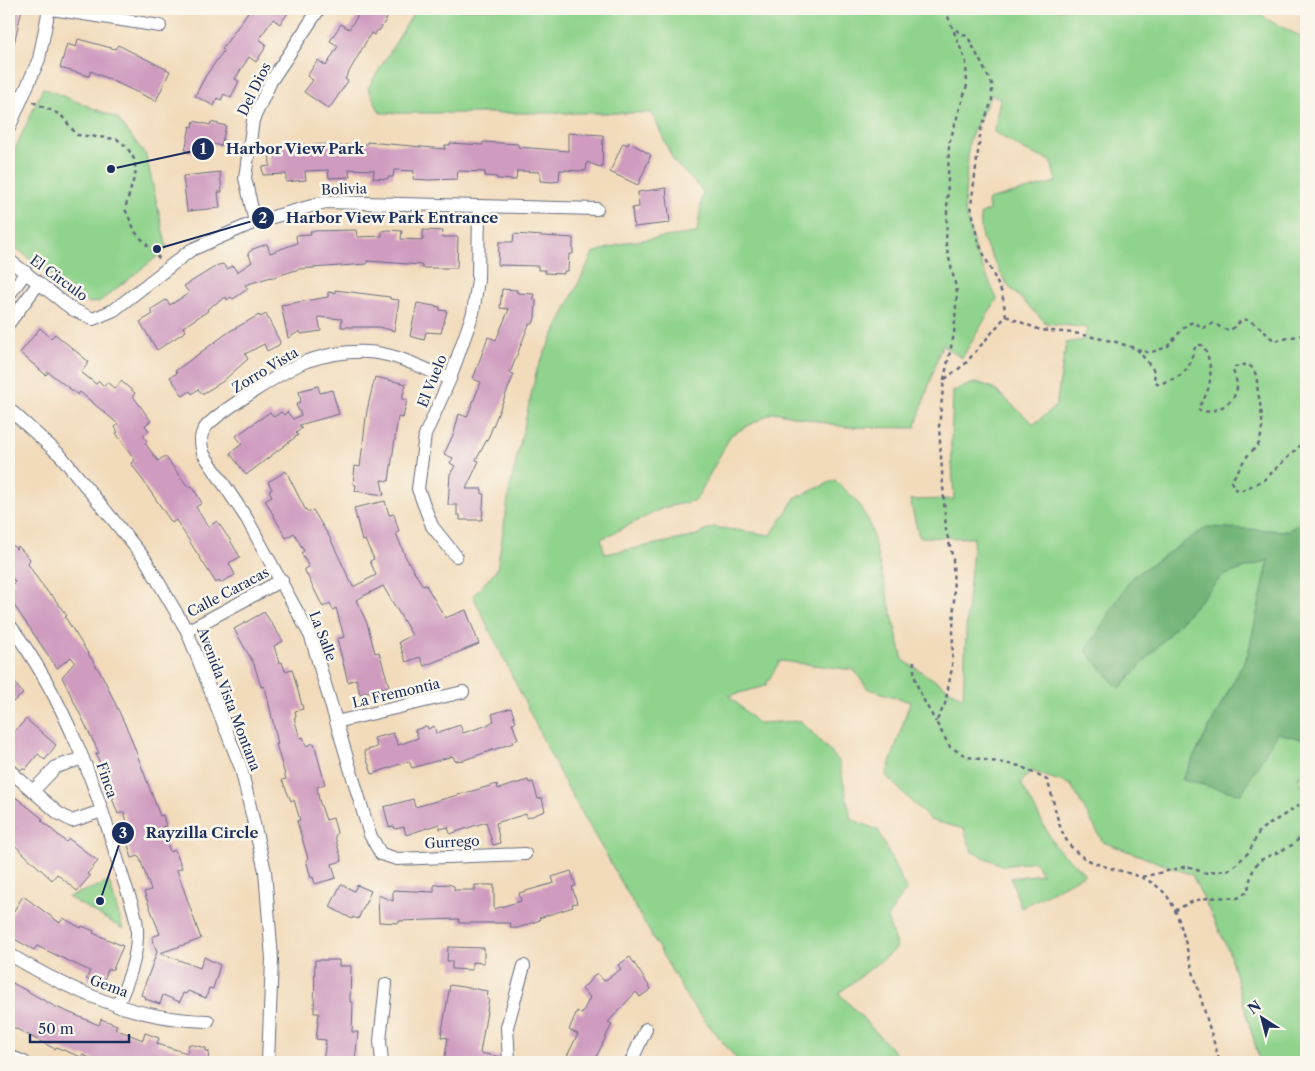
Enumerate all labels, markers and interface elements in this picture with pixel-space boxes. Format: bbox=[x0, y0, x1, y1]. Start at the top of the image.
street label: Del Dios bbox=[233, 59, 275, 119]
callout: Harbor View Park bbox=[190, 134, 375, 164]
text: 1 bbox=[200, 139, 207, 158]
text: Harbor View Park bbox=[226, 139, 365, 158]
street label: Bolivia bbox=[321, 179, 368, 199]
callout: Harbor View Park Entrance bbox=[250, 203, 509, 233]
text: 2 bbox=[259, 208, 268, 227]
text: Harbor View Park Entrance bbox=[286, 208, 498, 227]
street label: El Circulo bbox=[27, 251, 91, 305]
street label: Zorro Vista bbox=[229, 343, 302, 397]
street label: El Vuelo bbox=[413, 352, 451, 410]
street label: Calle Caracas bbox=[184, 563, 272, 621]
street label: La Salle bbox=[305, 609, 341, 664]
street label: Avenida Vista Montana bbox=[193, 624, 265, 774]
street label: La Fremontia bbox=[350, 674, 442, 712]
street label: Finca bbox=[92, 760, 122, 801]
callout: Rayzilla Circle bbox=[110, 818, 268, 848]
text: 3 bbox=[119, 823, 127, 842]
text: Rayzilla Circle bbox=[146, 823, 258, 842]
street label: Gurrego bbox=[424, 832, 480, 852]
street label: Gema bbox=[87, 971, 131, 1001]
north arrow bbox=[1238, 994, 1288, 1044]
text: N bbox=[1244, 997, 1265, 1018]
scale bar bbox=[30, 1011, 129, 1043]
text: 50 m bbox=[38, 1019, 74, 1038]

